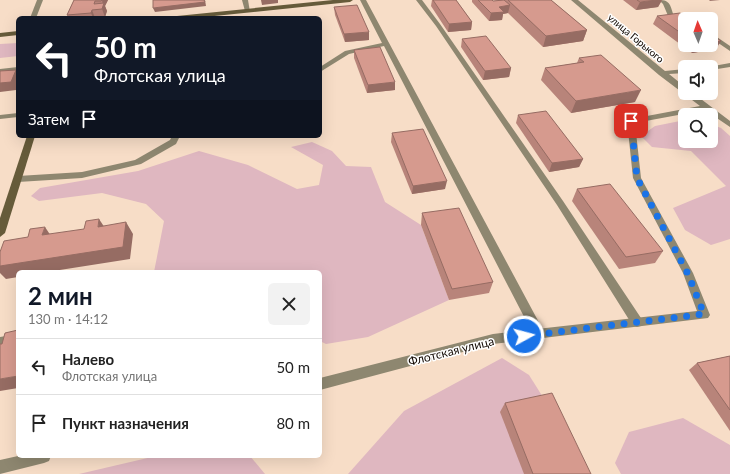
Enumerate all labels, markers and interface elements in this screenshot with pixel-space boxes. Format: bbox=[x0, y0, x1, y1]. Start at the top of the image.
street label: улица Горького bbox=[605, 11, 667, 65]
north arrow bbox=[678, 12, 718, 52]
map controls bbox=[678, 12, 718, 148]
text: 50 m bbox=[94, 30, 157, 64]
icon: left bbox=[28, 32, 80, 84]
button: sound bbox=[678, 60, 718, 100]
text: Флотская улица bbox=[94, 64, 226, 86]
pin bbox=[614, 104, 648, 138]
icon: arrive bbox=[78, 108, 100, 130]
button: search bbox=[678, 108, 718, 148]
text: Затем bbox=[28, 110, 70, 128]
icon: arrive bbox=[620, 110, 642, 132]
text: 2 мин bbox=[28, 281, 93, 310]
button: close bbox=[268, 283, 310, 325]
text: 130 m · 14:12 bbox=[28, 311, 108, 327]
position arrow bbox=[503, 315, 545, 357]
street label: Флотская улица bbox=[407, 333, 495, 369]
text: Налево bbox=[62, 350, 114, 368]
icon: left bbox=[28, 356, 50, 378]
text: 50 m bbox=[276, 358, 310, 376]
text: Флотская улица bbox=[62, 368, 157, 384]
icon: arrive bbox=[28, 412, 50, 434]
text: Пункт назначения bbox=[62, 414, 189, 432]
text: 80 m bbox=[276, 414, 310, 432]

